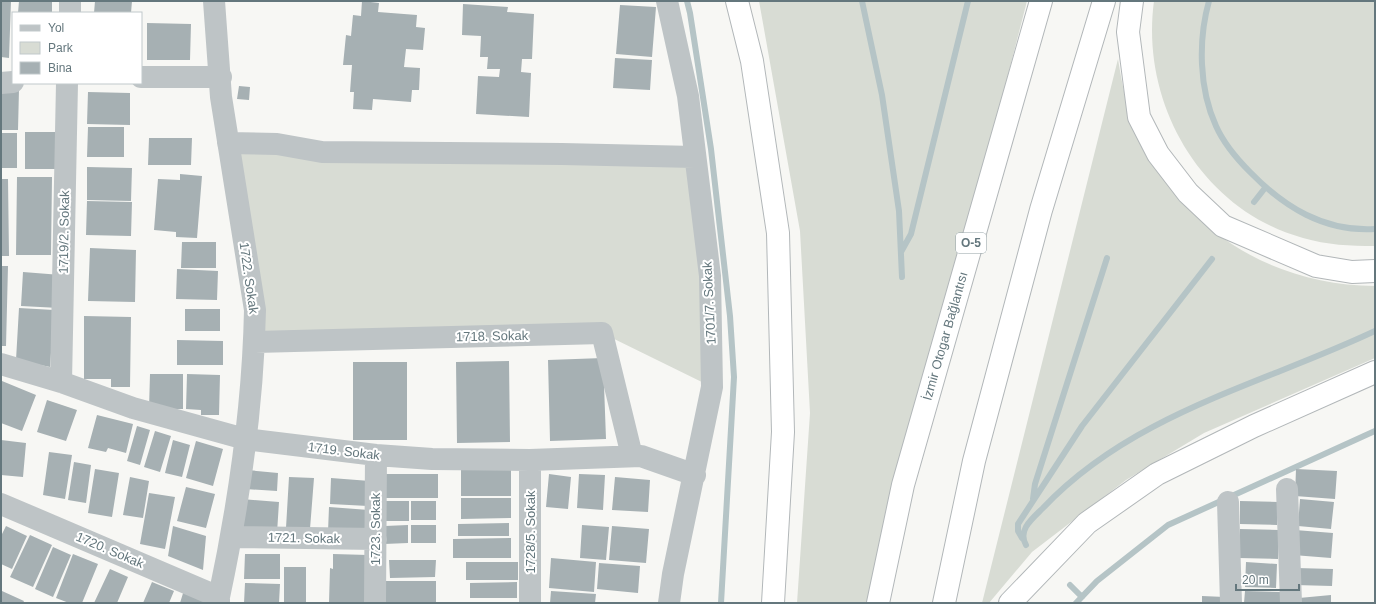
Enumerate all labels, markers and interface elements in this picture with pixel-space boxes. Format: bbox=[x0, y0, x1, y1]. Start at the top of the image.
legend bbox=[12, 12, 142, 84]
text: Yol bbox=[48, 21, 64, 35]
text: Park bbox=[48, 41, 74, 55]
text: Bina bbox=[48, 61, 72, 75]
street label: 1719/2. Sokak bbox=[56, 190, 72, 274]
road number: O-5 bbox=[956, 233, 986, 253]
street label: 1722. Sokak bbox=[237, 241, 262, 315]
street label: 1701/7. Sokak bbox=[699, 261, 719, 345]
street label: İzmir Otogar Bağlantısı bbox=[919, 270, 971, 402]
street label: 1718. Sokak bbox=[456, 328, 529, 344]
street label: 1719. Sokak bbox=[307, 439, 381, 463]
street label: 1728/5. Sokak bbox=[523, 490, 538, 574]
street label: 1723. Sokak bbox=[368, 492, 383, 565]
street label: 1720. Sokak bbox=[74, 529, 147, 571]
street label: 1721. Sokak bbox=[268, 530, 341, 546]
scale bar bbox=[1236, 566, 1299, 592]
text: 20 m bbox=[1242, 573, 1269, 587]

